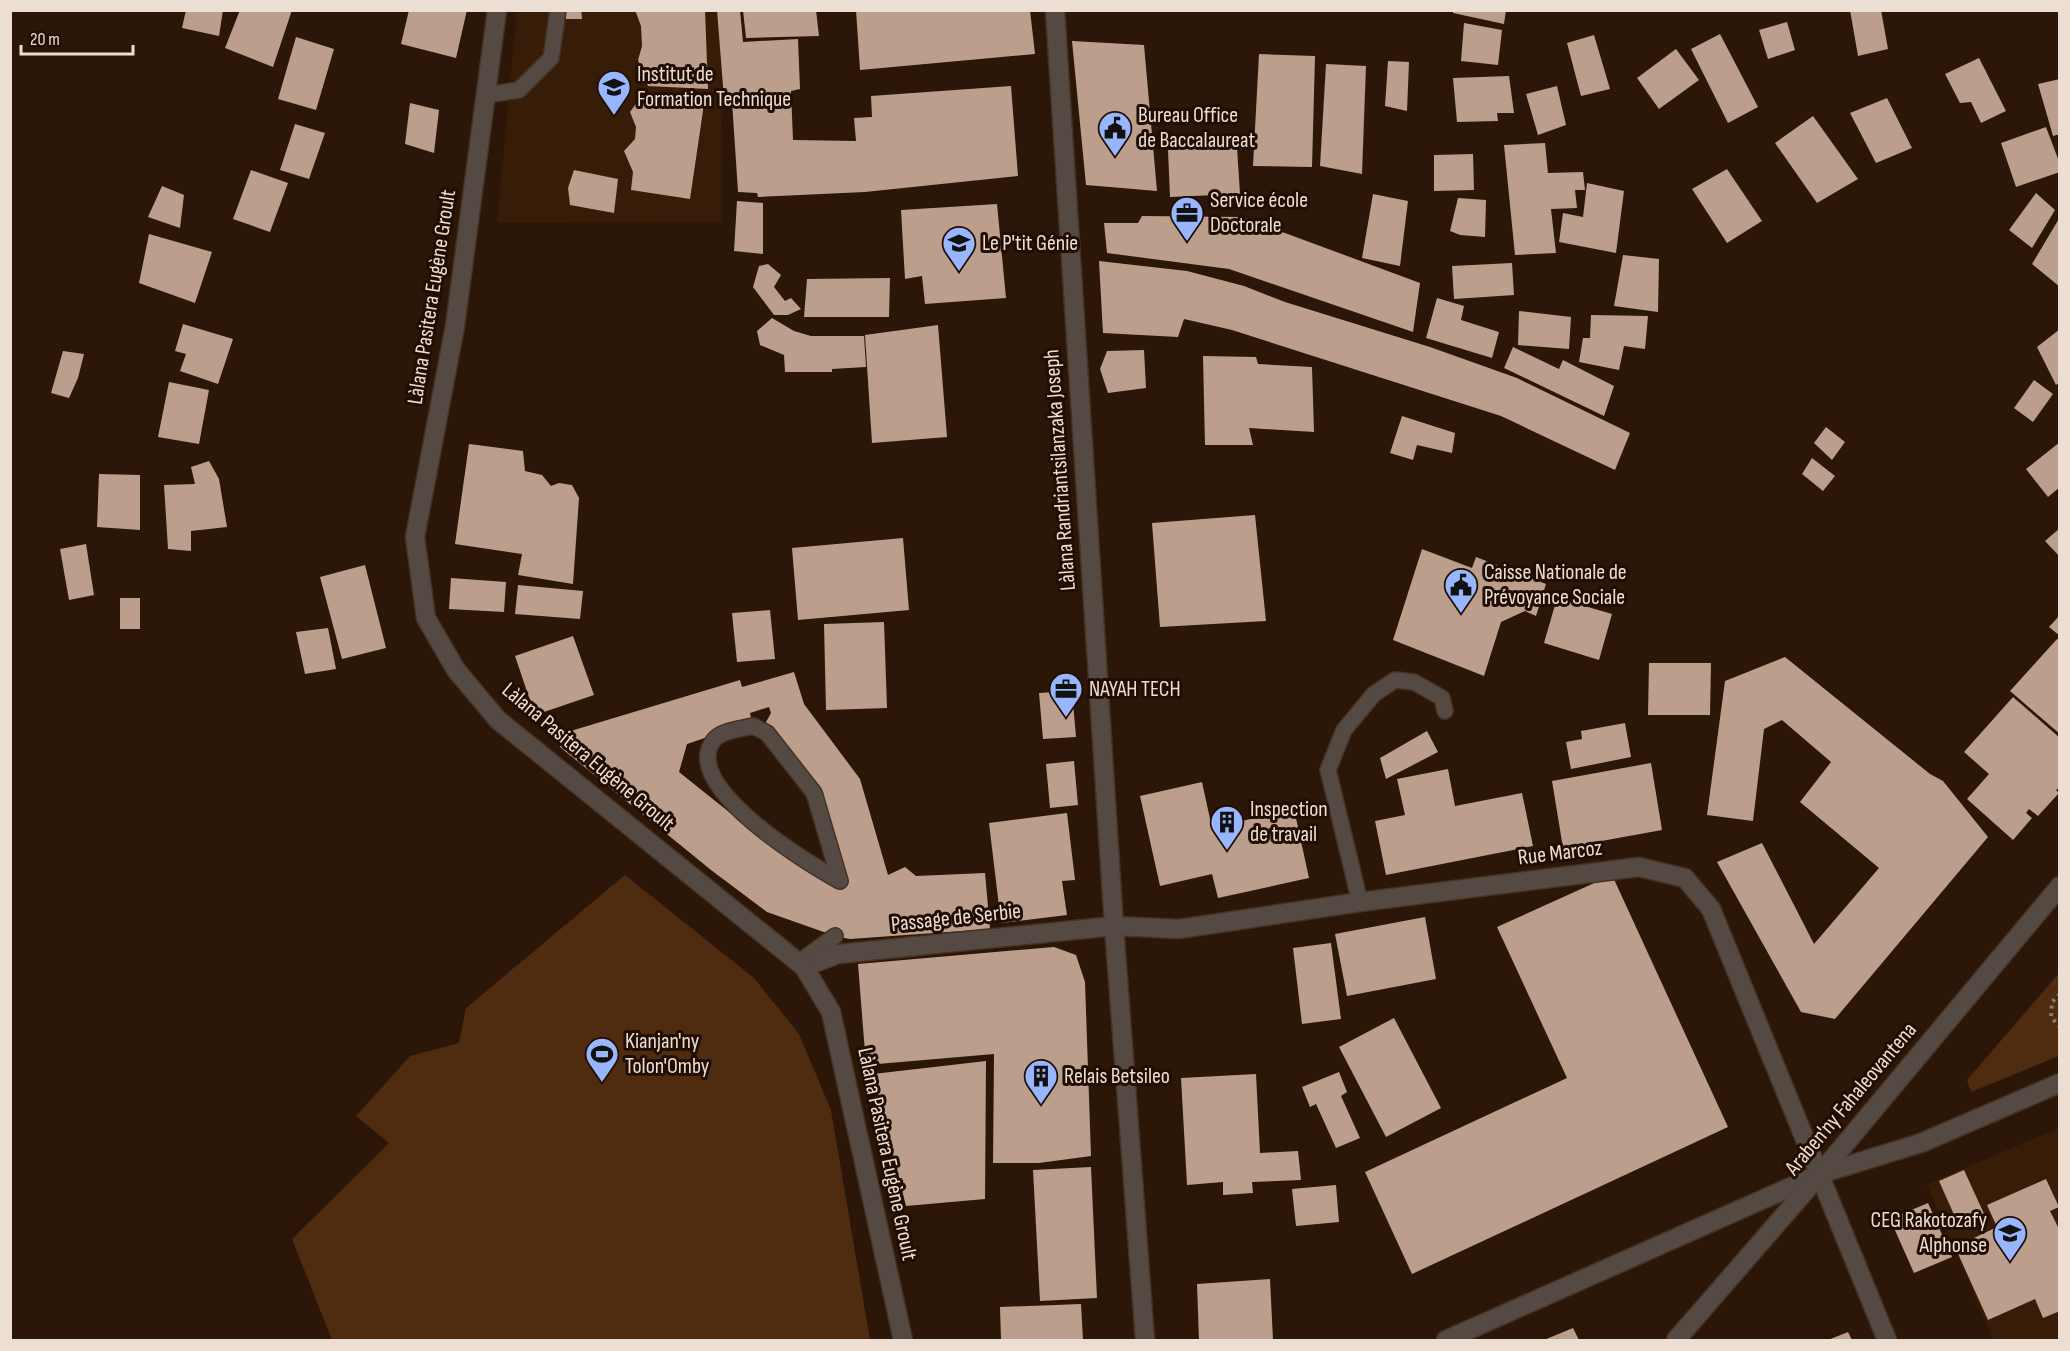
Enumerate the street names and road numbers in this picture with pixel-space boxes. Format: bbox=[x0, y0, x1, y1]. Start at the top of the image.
street label: Làlana Pasitera Eugène Groult bbox=[402, 187, 462, 406]
street label: Làlana Randriantsilanzaka Joseph bbox=[1038, 348, 1082, 592]
street label: Làlana Pasitera Eugène Groult bbox=[496, 677, 680, 837]
street label: Rue Marcoz bbox=[1516, 834, 1604, 872]
street label: Passage de Serbie bbox=[890, 898, 1022, 938]
street label: Araben'ny Fahaleovantena bbox=[1779, 1017, 1923, 1182]
street label: Làlana Pasitera Eugène Groult bbox=[851, 1045, 923, 1263]

